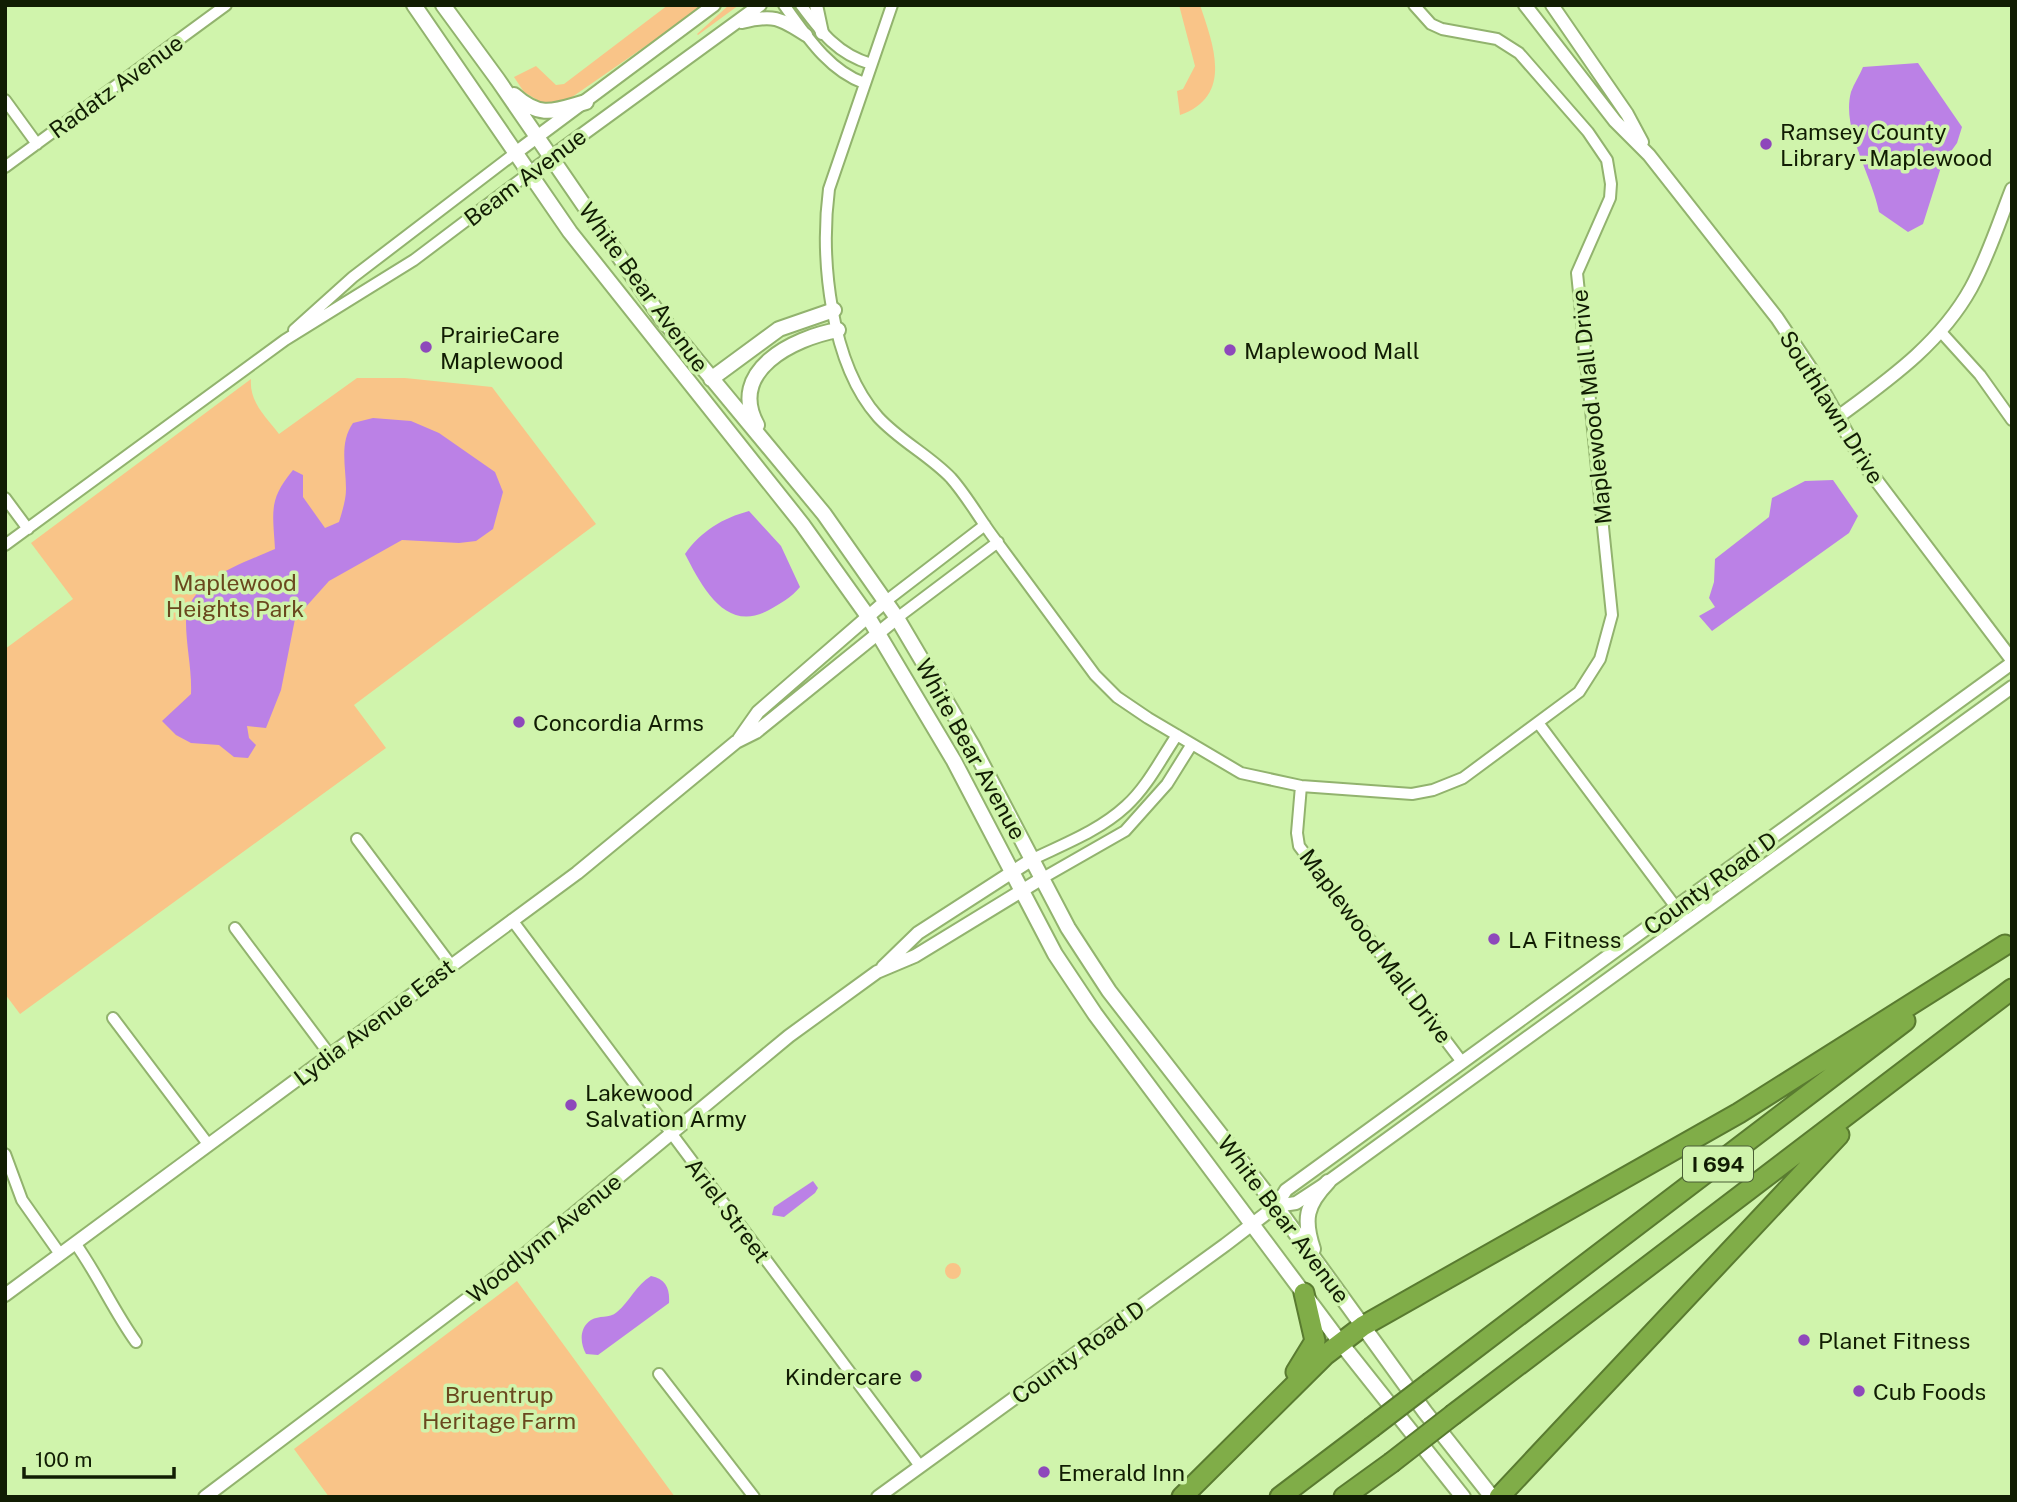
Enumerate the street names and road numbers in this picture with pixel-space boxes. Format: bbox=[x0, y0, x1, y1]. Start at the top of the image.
street label: Radatz Avenue bbox=[44, 28, 188, 144]
street label: Beam Avenue bbox=[459, 122, 591, 232]
street label: White Bear Avenue bbox=[574, 197, 714, 377]
street label: Maplewood Mall Drive bbox=[1565, 288, 1617, 526]
street label: Southlawn Drive bbox=[1774, 326, 1890, 488]
street label: White Bear Avenue bbox=[910, 654, 1032, 844]
street label: County Road D bbox=[1638, 826, 1782, 940]
street label: Maplewood Mall Drive bbox=[1294, 844, 1458, 1048]
street label: Lydia Avenue East bbox=[288, 953, 460, 1091]
street label: White Bear Avenue bbox=[1212, 1130, 1356, 1308]
road number: I 694 bbox=[1683, 1146, 1753, 1182]
street label: Ariel Street bbox=[680, 1152, 776, 1268]
street label: Woodlynn Avenue bbox=[461, 1167, 627, 1309]
street label: County Road D bbox=[1006, 1295, 1150, 1409]

